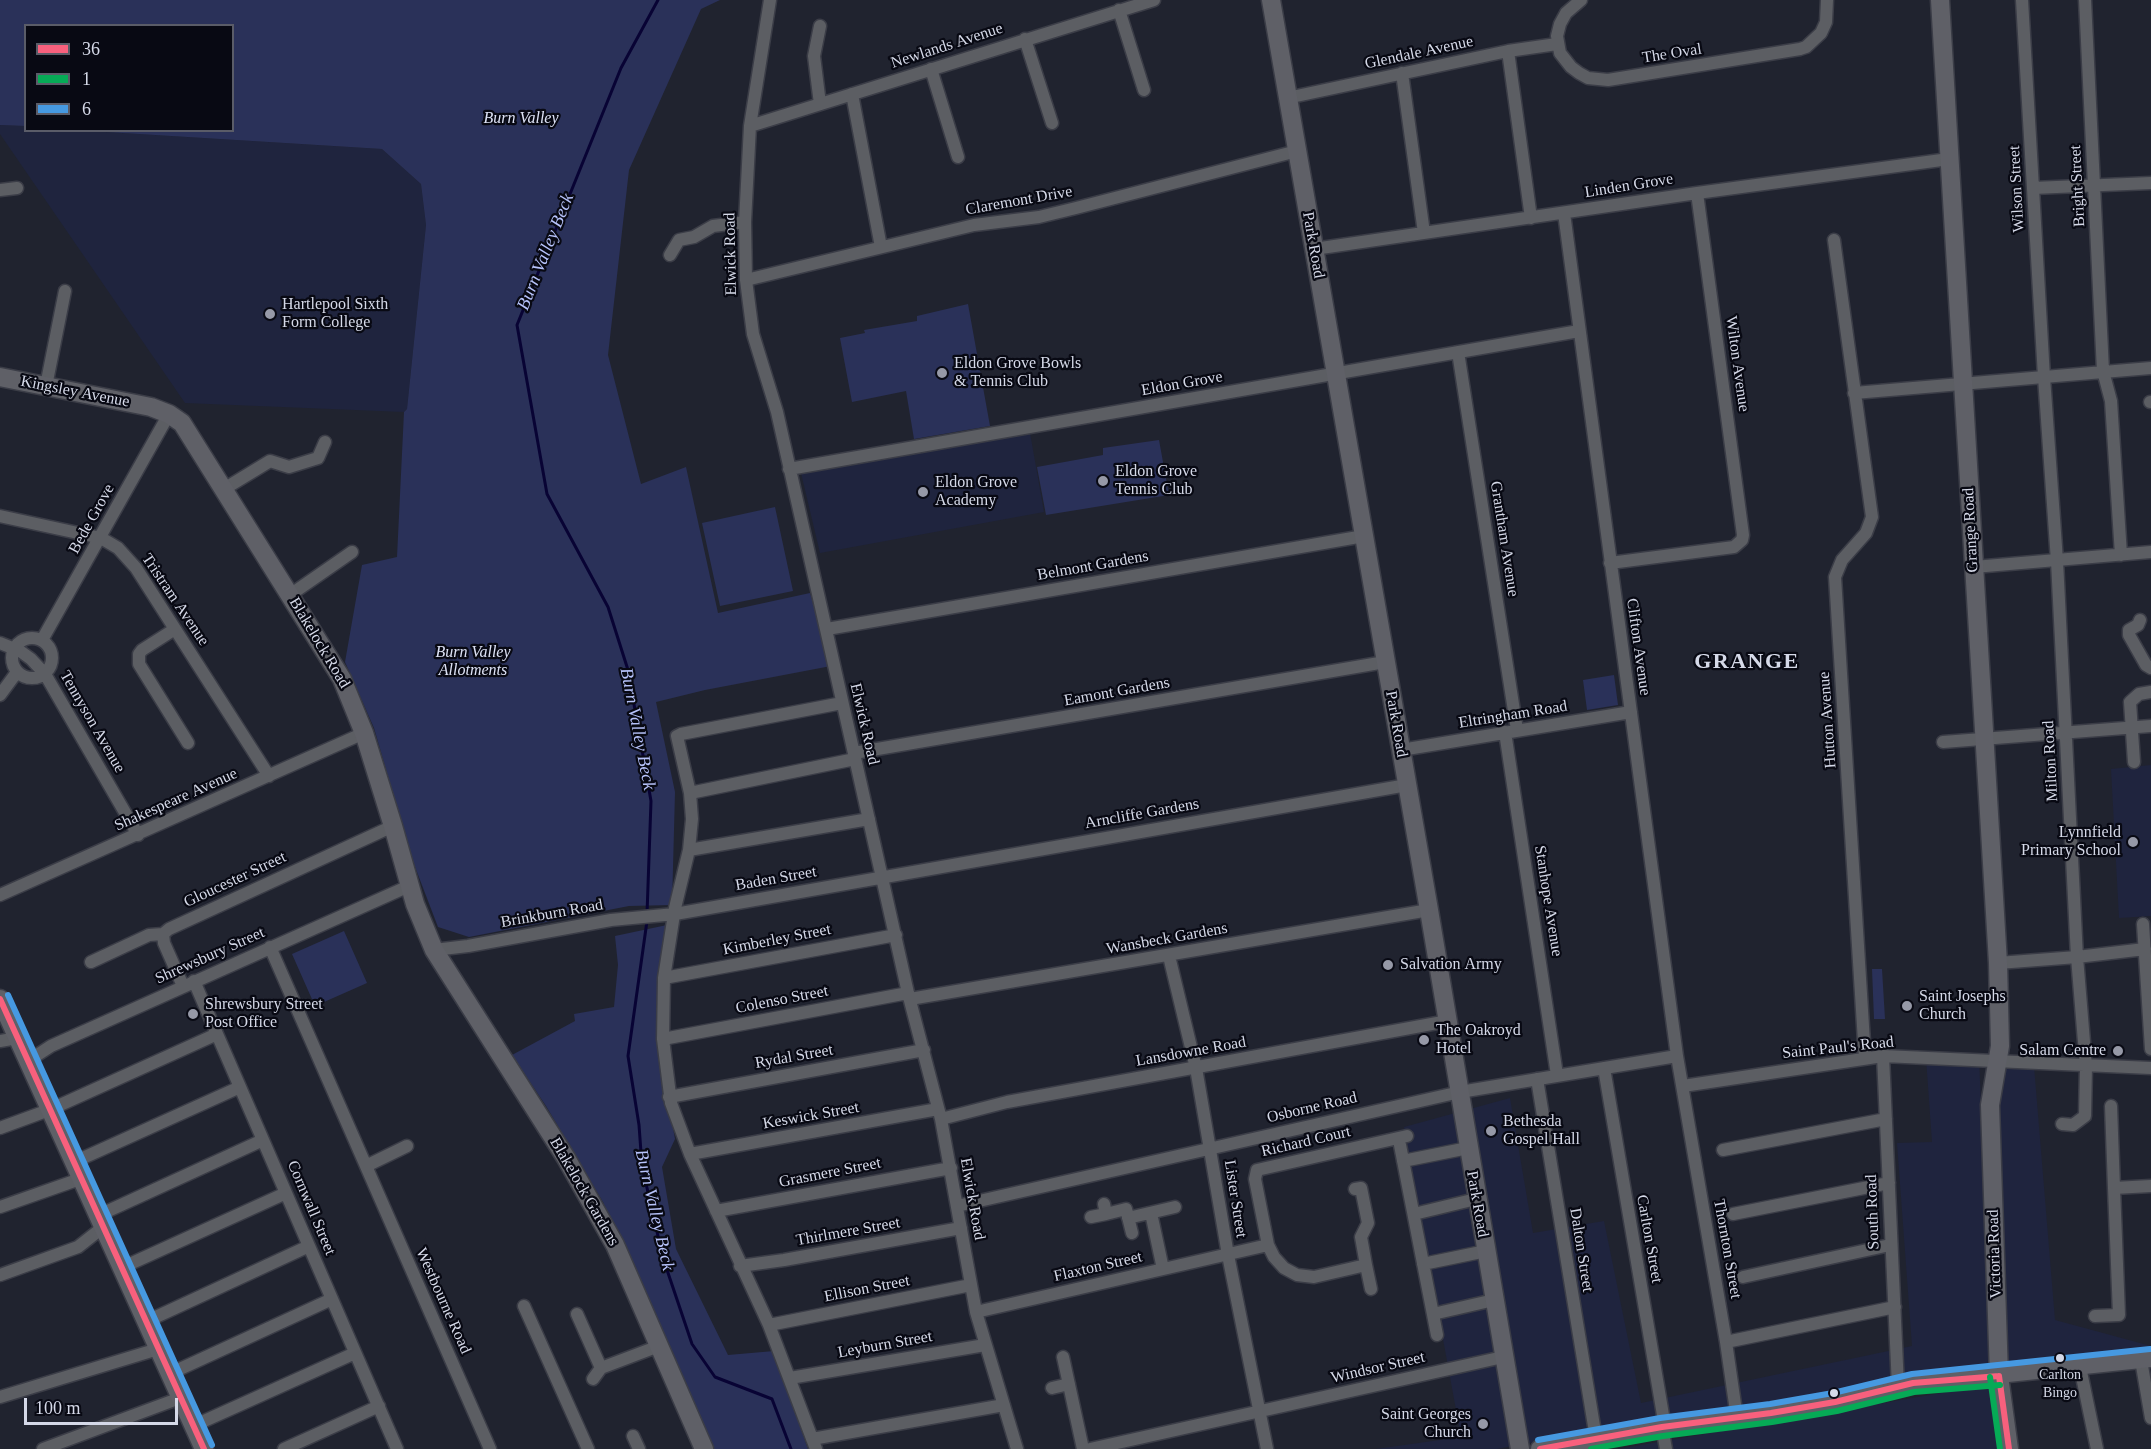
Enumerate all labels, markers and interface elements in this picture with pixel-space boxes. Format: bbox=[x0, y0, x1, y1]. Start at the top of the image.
street label: Newlands Avenue bbox=[889, 19, 1005, 73]
legend bbox=[24, 24, 234, 132]
street label: Glendale Avenue bbox=[1363, 32, 1475, 74]
text: 36 bbox=[82, 39, 100, 59]
street label: The Oval bbox=[1641, 40, 1703, 68]
text: 1 bbox=[82, 69, 91, 89]
text: 6 bbox=[82, 99, 91, 119]
park label: Burn Valley bbox=[483, 109, 559, 129]
street label: Bright Street bbox=[2066, 144, 2090, 228]
street label: Wilson Street bbox=[2005, 145, 2029, 233]
street label: Linden Grove bbox=[1583, 170, 1675, 202]
street label: Claremont Drive bbox=[964, 182, 1074, 220]
water label: Burn Valley Beck bbox=[513, 190, 579, 314]
street label: Park Road bbox=[1298, 210, 1328, 280]
street label: Elwick Road bbox=[721, 212, 741, 296]
place label: Hartlepool Sixth Form College bbox=[282, 295, 388, 333]
marker: Hartlepool Sixth Form College bbox=[263, 307, 277, 321]
street label: Wilton Avenue bbox=[1721, 315, 1753, 413]
place label: Eldon Grove Bowls & Tennis Club bbox=[954, 354, 1081, 392]
marker: Eldon Grove Bowls & Tennis Club bbox=[935, 366, 949, 380]
street label: Eldon Grove bbox=[1140, 367, 1224, 401]
street label: Kingsley Avenue bbox=[19, 372, 131, 412]
place label: Eldon Grove Tennis Club bbox=[1115, 462, 1197, 500]
place label: Eldon Grove Academy bbox=[935, 473, 1017, 511]
marker: Eldon Grove Tennis Club bbox=[1096, 474, 1110, 488]
street label: Grantham Avenue bbox=[1485, 480, 1523, 598]
street label: Bede Grove bbox=[65, 481, 119, 557]
marker: Eldon Grove Academy bbox=[916, 485, 930, 499]
street label: Grange Road bbox=[1959, 487, 1983, 573]
street label: Belmont Gardens bbox=[1036, 547, 1150, 585]
street label: Tristram Avenue bbox=[137, 550, 213, 650]
street label: Blakelock Road bbox=[284, 594, 354, 692]
street label: Clifton Avenue bbox=[1622, 597, 1654, 697]
park label: Burn Valley Allotments bbox=[435, 643, 511, 681]
district label: GRANGE bbox=[1694, 649, 1800, 675]
water label: Burn Valley Beck bbox=[615, 666, 659, 792]
street label: Tennyson Avenue bbox=[55, 668, 129, 776]
street label: Hutton Avenue bbox=[1815, 671, 1841, 769]
street label: Eamont Gardens bbox=[1063, 673, 1171, 711]
street label: Elwick Road bbox=[845, 681, 883, 767]
street label: Park Road bbox=[1381, 689, 1411, 759]
street label: Eltringham Road bbox=[1457, 697, 1569, 733]
street label: Milton Road bbox=[2039, 720, 2063, 802]
street label: Shakespeare Avenue bbox=[112, 764, 240, 836]
street label: Arncliffe Gardens bbox=[1083, 795, 1201, 833]
place label: Lynnfield Primary School bbox=[2021, 823, 2121, 861]
marker: Lynnfield Primary School bbox=[2126, 835, 2140, 849]
street label: Stanhope Avenue bbox=[1530, 844, 1566, 958]
street label: Gloucester Street bbox=[181, 848, 289, 912]
street label: Baden Street bbox=[734, 862, 818, 896]
street label: Brinkburn Road bbox=[499, 896, 605, 932]
street label: Wansbeck Gardens bbox=[1105, 919, 1229, 959]
street label: Kimberley Street bbox=[721, 920, 833, 960]
street label: Shrewsbury Street bbox=[152, 923, 268, 989]
place label: Salvation Army bbox=[1400, 955, 1502, 975]
marker: Salvation Army bbox=[1381, 958, 1395, 972]
street label: Colenso Street bbox=[734, 982, 830, 1018]
place label: Saint Josephs Church bbox=[1919, 987, 2006, 1025]
place label: Shrewsbury Street Post Office bbox=[205, 995, 323, 1033]
marker: Saint Josephs Church bbox=[1900, 999, 1914, 1013]
marker: Shrewsbury Street Post Office bbox=[186, 1007, 200, 1021]
place label: The Oakroyd Hotel bbox=[1436, 1021, 1521, 1059]
street label: Lansdowne Road bbox=[1134, 1033, 1248, 1071]
marker: The Oakroyd Hotel bbox=[1417, 1033, 1431, 1047]
street label: Saint Paul's Road bbox=[1781, 1033, 1895, 1063]
street label: Rydal Street bbox=[753, 1041, 835, 1073]
place label: Salam Centre bbox=[2019, 1041, 2106, 1061]
marker: Salam Centre bbox=[2111, 1044, 2125, 1058]
street label: Osborne Road bbox=[1265, 1088, 1359, 1128]
street label: Keswick Street bbox=[761, 1098, 861, 1134]
place label: Bethesda Gospel Hall bbox=[1503, 1112, 1580, 1150]
street label: Richard Court bbox=[1259, 1122, 1353, 1162]
marker: Bethesda Gospel Hall bbox=[1484, 1124, 1498, 1138]
street label: Blakelock Gardens bbox=[545, 1134, 623, 1250]
water label: Burn Valley Beck bbox=[630, 1147, 678, 1273]
street label: Grasmere Street bbox=[777, 1154, 883, 1192]
street label: Elwick Road bbox=[955, 1156, 989, 1242]
street label: Cornwall Street bbox=[282, 1158, 340, 1258]
street label: Lister Street bbox=[1219, 1159, 1251, 1239]
street label: Park Road bbox=[1462, 1169, 1492, 1239]
street label: South Road bbox=[1862, 1174, 1884, 1250]
street label: Carlton Street bbox=[1632, 1193, 1666, 1285]
street label: Thornton Street bbox=[1709, 1198, 1745, 1300]
street label: Dalton Street bbox=[1565, 1207, 1597, 1293]
street label: Victoria Road bbox=[1984, 1209, 2006, 1299]
street label: Thirlmere Street bbox=[794, 1213, 902, 1251]
street label: Westbourne Road bbox=[411, 1245, 475, 1357]
street label: Flaxton Street bbox=[1052, 1247, 1144, 1287]
street label: Ellison Street bbox=[823, 1271, 911, 1307]
street label: Leyburn Street bbox=[836, 1327, 934, 1363]
street label: Windsor Street bbox=[1329, 1348, 1427, 1388]
marker: Carlton Bingo bbox=[2054, 1352, 2066, 1364]
place label: Carlton Bingo bbox=[2039, 1367, 2081, 1400]
scale bar bbox=[27, 1386, 182, 1424]
unlabelled marker bbox=[1828, 1387, 1840, 1399]
text: 100 m bbox=[35, 1398, 81, 1418]
place label: Saint Georges Church bbox=[1381, 1405, 1471, 1443]
marker: Saint Georges Church bbox=[1476, 1417, 1490, 1431]

